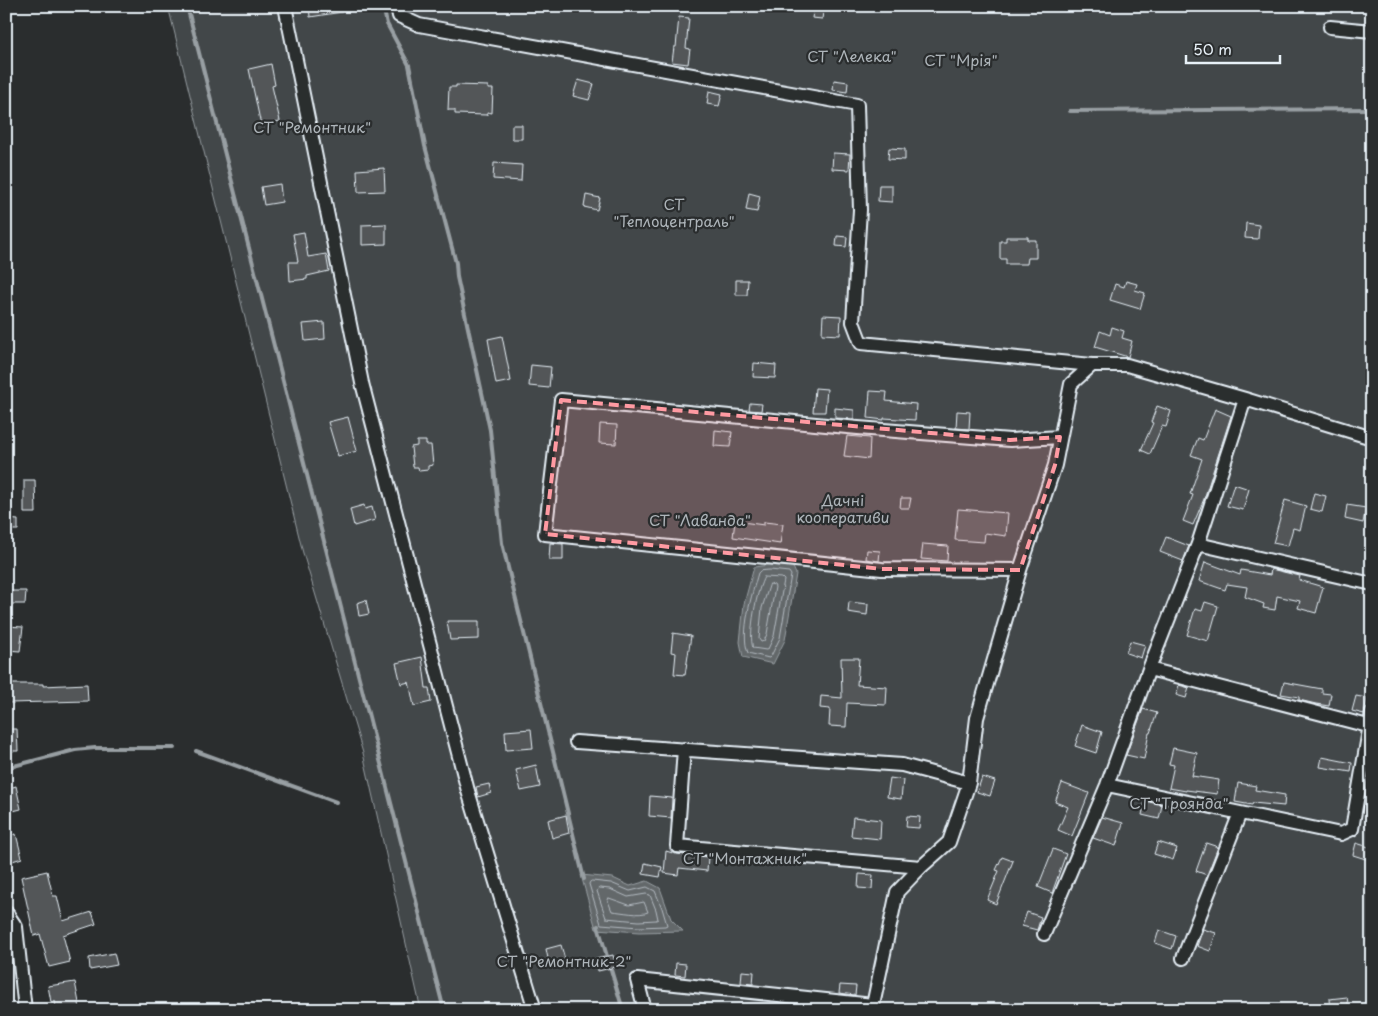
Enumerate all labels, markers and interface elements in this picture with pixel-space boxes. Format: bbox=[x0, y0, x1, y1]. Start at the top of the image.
scale bar bbox=[1186, 32, 1279, 64]
text: 50 m bbox=[1193, 37, 1232, 60]
park label: СТ "Лелека" bbox=[807, 44, 897, 67]
park label: СТ "Мрія" bbox=[924, 48, 998, 71]
park label: СТ "Ремонтник" bbox=[253, 115, 371, 138]
park label: СТ "Теплоцентраль" bbox=[613, 192, 735, 232]
park label: Дачні кооперативи bbox=[796, 488, 890, 528]
park label: СТ "Лаванда" bbox=[649, 508, 751, 531]
park label: СТ "Троянда" bbox=[1129, 791, 1229, 814]
park label: СТ "Монтажник" bbox=[683, 846, 807, 869]
park label: СТ "Ремонтник-2" bbox=[497, 949, 631, 972]

